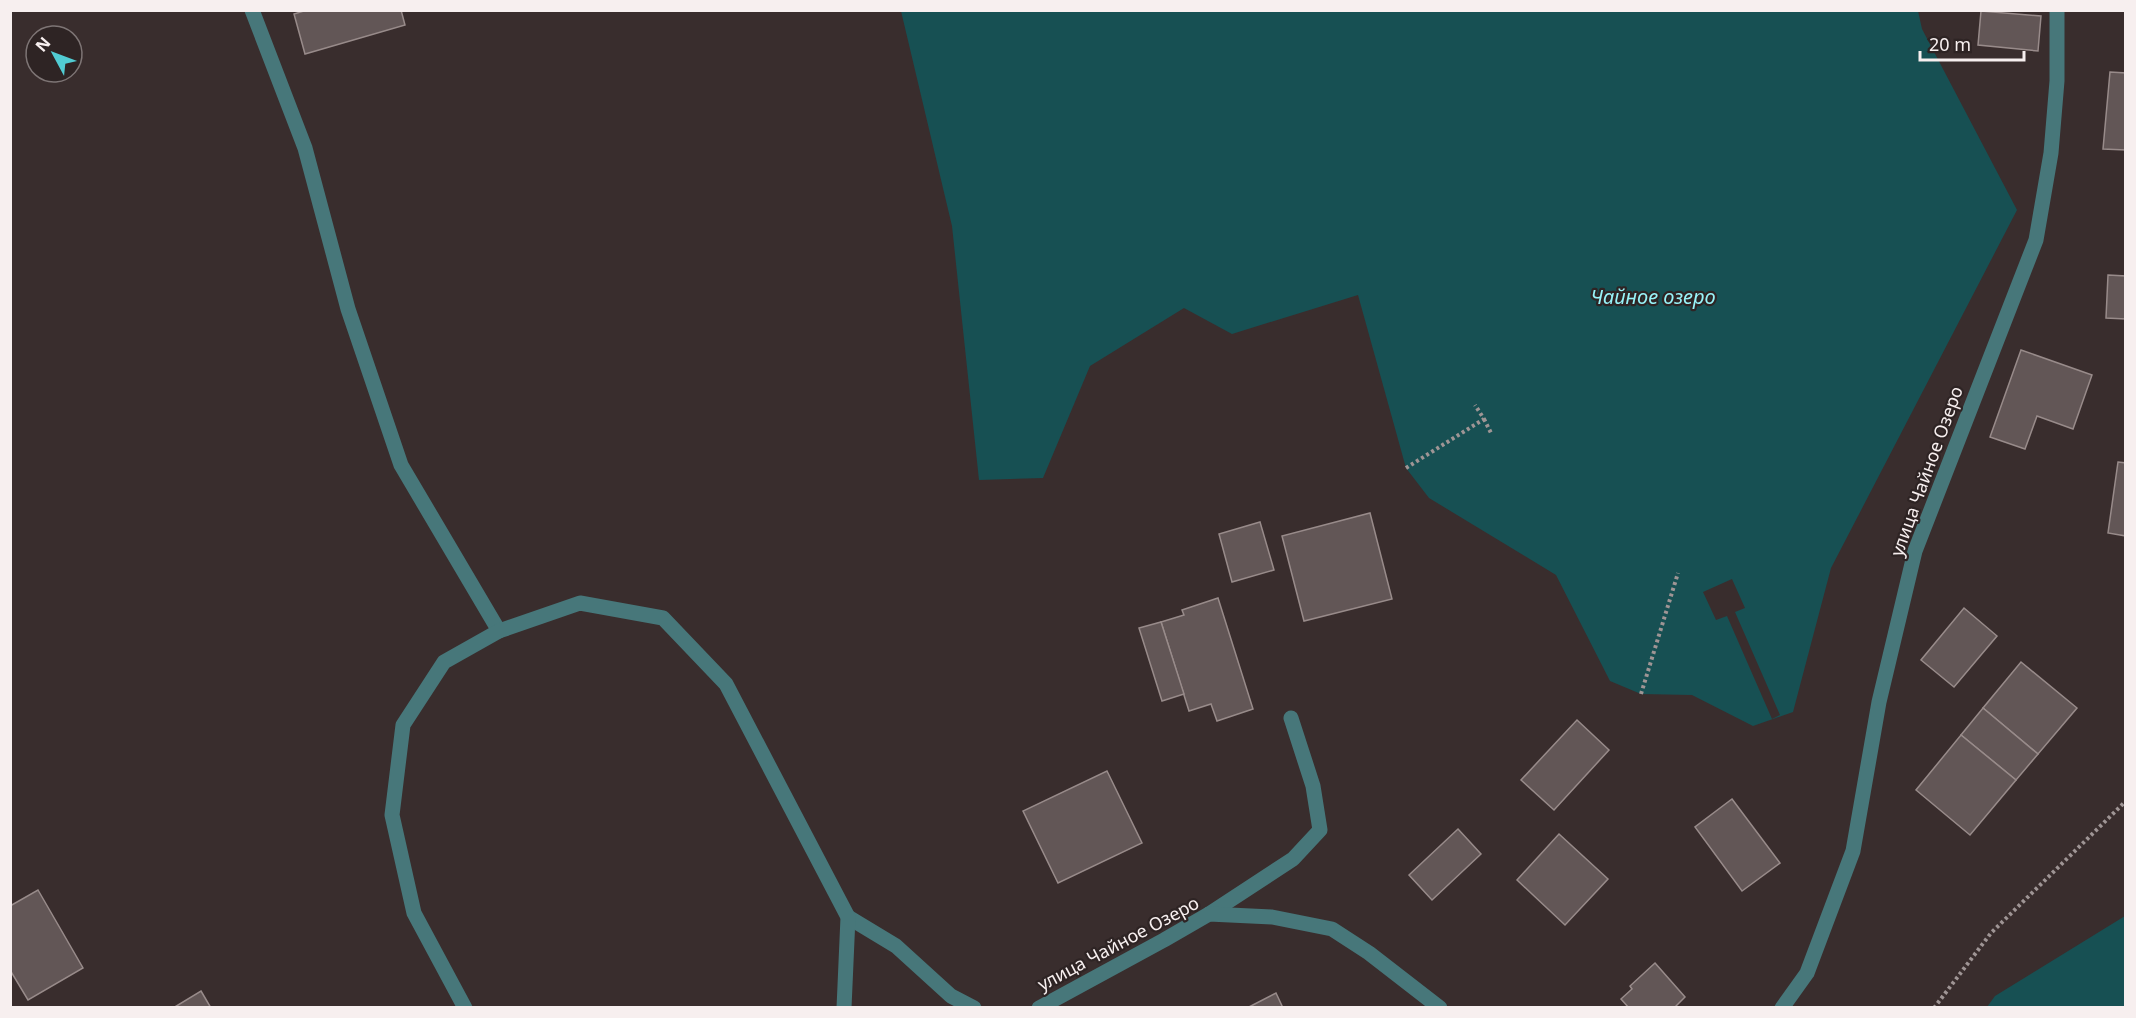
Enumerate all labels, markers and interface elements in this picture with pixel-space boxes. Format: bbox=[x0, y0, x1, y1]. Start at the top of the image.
north arrow bbox=[24, 24, 84, 84]
scale bar bbox=[1920, 24, 2024, 62]
text: N bbox=[30, 32, 55, 56]
text: 20 m bbox=[1929, 32, 1971, 56]
water label: Чайное озеро bbox=[1590, 283, 1716, 310]
street label: улица Чайное Озеро bbox=[1884, 383, 1968, 559]
street label: улица Чайное Озеро bbox=[1033, 890, 1203, 996]

